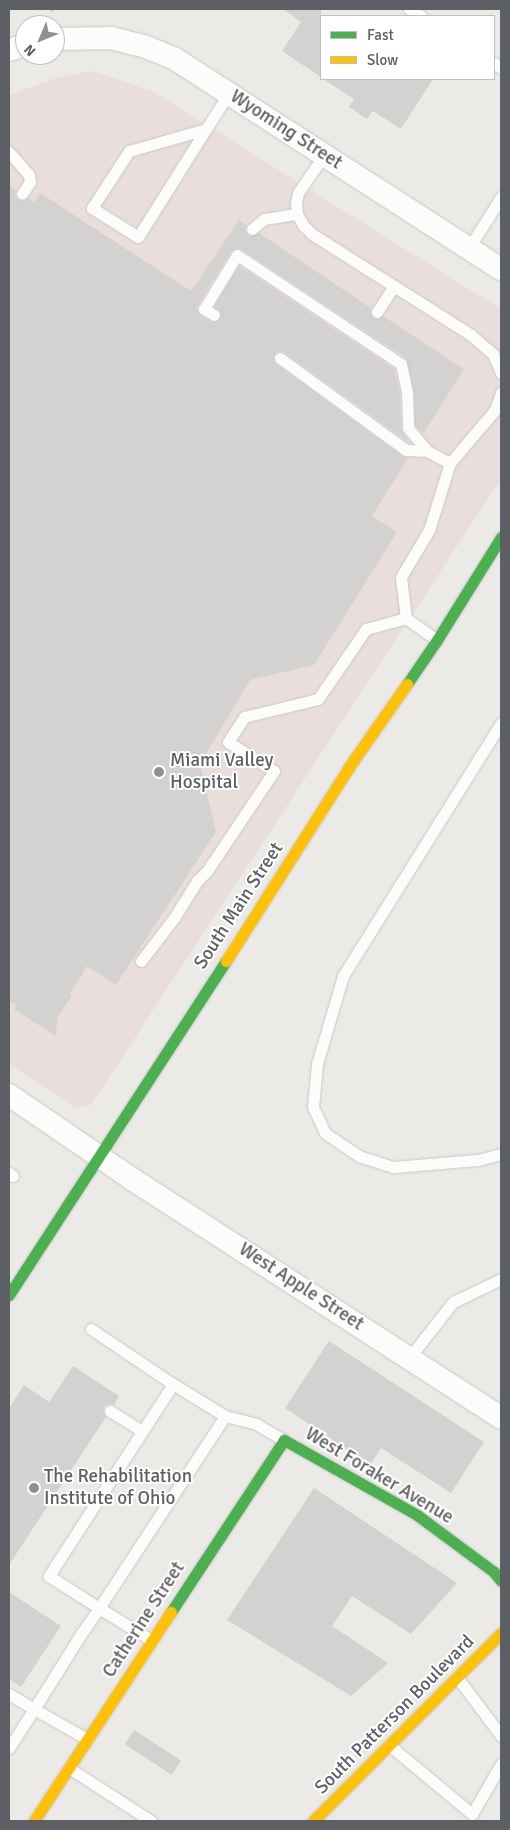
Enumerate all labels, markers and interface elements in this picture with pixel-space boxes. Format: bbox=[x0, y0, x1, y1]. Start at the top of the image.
north arrow bbox=[15, 15, 65, 65]
legend bbox=[320, 15, 495, 80]
text: Fast bbox=[367, 26, 394, 44]
text: N bbox=[20, 41, 39, 60]
text: Slow bbox=[367, 51, 398, 69]
street label: Wyoming Street bbox=[226, 85, 346, 175]
place label: Miami Valley Hospital bbox=[170, 750, 273, 794]
marker: Miami Valley Hospital bbox=[152, 765, 166, 779]
street label: South Main Street bbox=[190, 838, 288, 974]
street label: West Apple Street bbox=[234, 1238, 368, 1336]
street label: West Foraker Avenue bbox=[301, 1423, 457, 1529]
place label: The Rehabilitation Institute of Ohio bbox=[44, 1466, 192, 1510]
marker: The Rehabilitation Institute of Ohio bbox=[28, 1482, 40, 1494]
street label: Catherine Street bbox=[98, 1558, 190, 1682]
street label: South Patterson Boulevard bbox=[311, 1631, 479, 1799]

